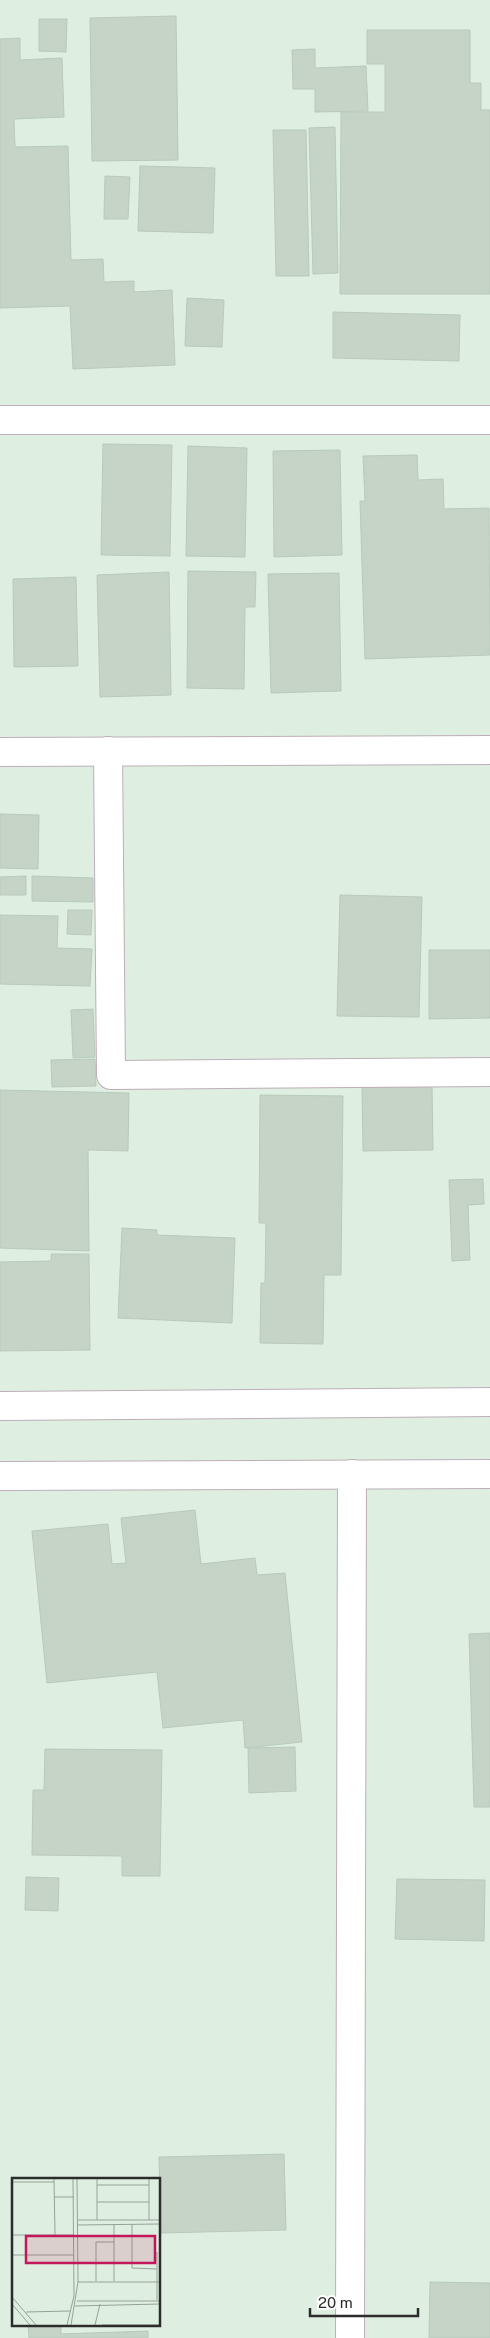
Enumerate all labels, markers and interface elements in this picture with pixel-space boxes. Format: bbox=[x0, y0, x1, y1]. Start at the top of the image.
inset map bbox=[12, 2178, 160, 2326]
scale bar bbox=[310, 2286, 418, 2318]
text: 20 m bbox=[318, 2294, 353, 2311]

